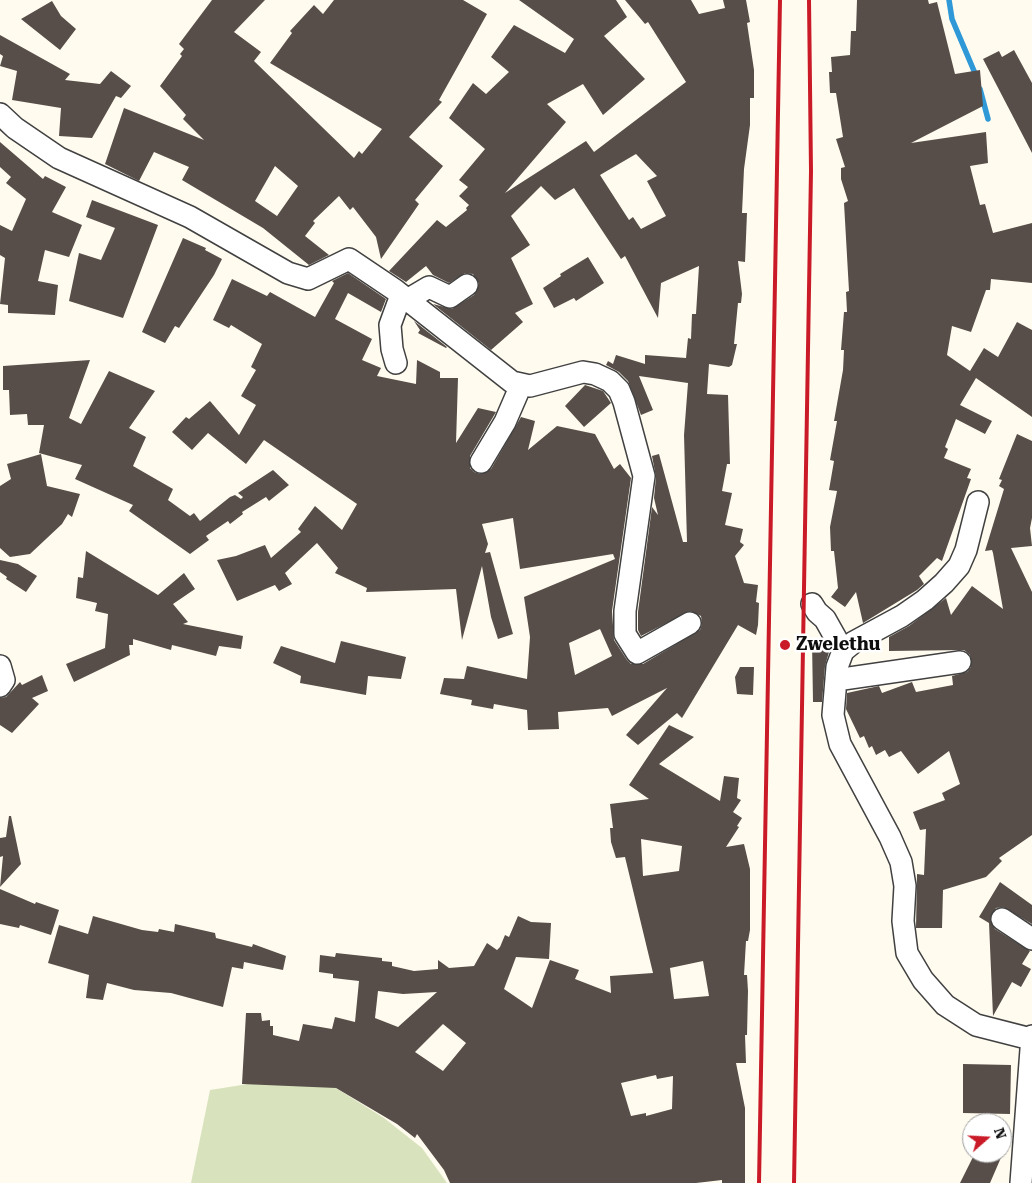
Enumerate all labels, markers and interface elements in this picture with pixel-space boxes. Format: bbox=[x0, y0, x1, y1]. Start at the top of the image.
place label: Zwelethu bbox=[796, 634, 880, 656]
marker: Zwelethu bbox=[778, 638, 792, 652]
north arrow bbox=[962, 1113, 1012, 1163]
text: N bbox=[991, 1126, 1010, 1141]

